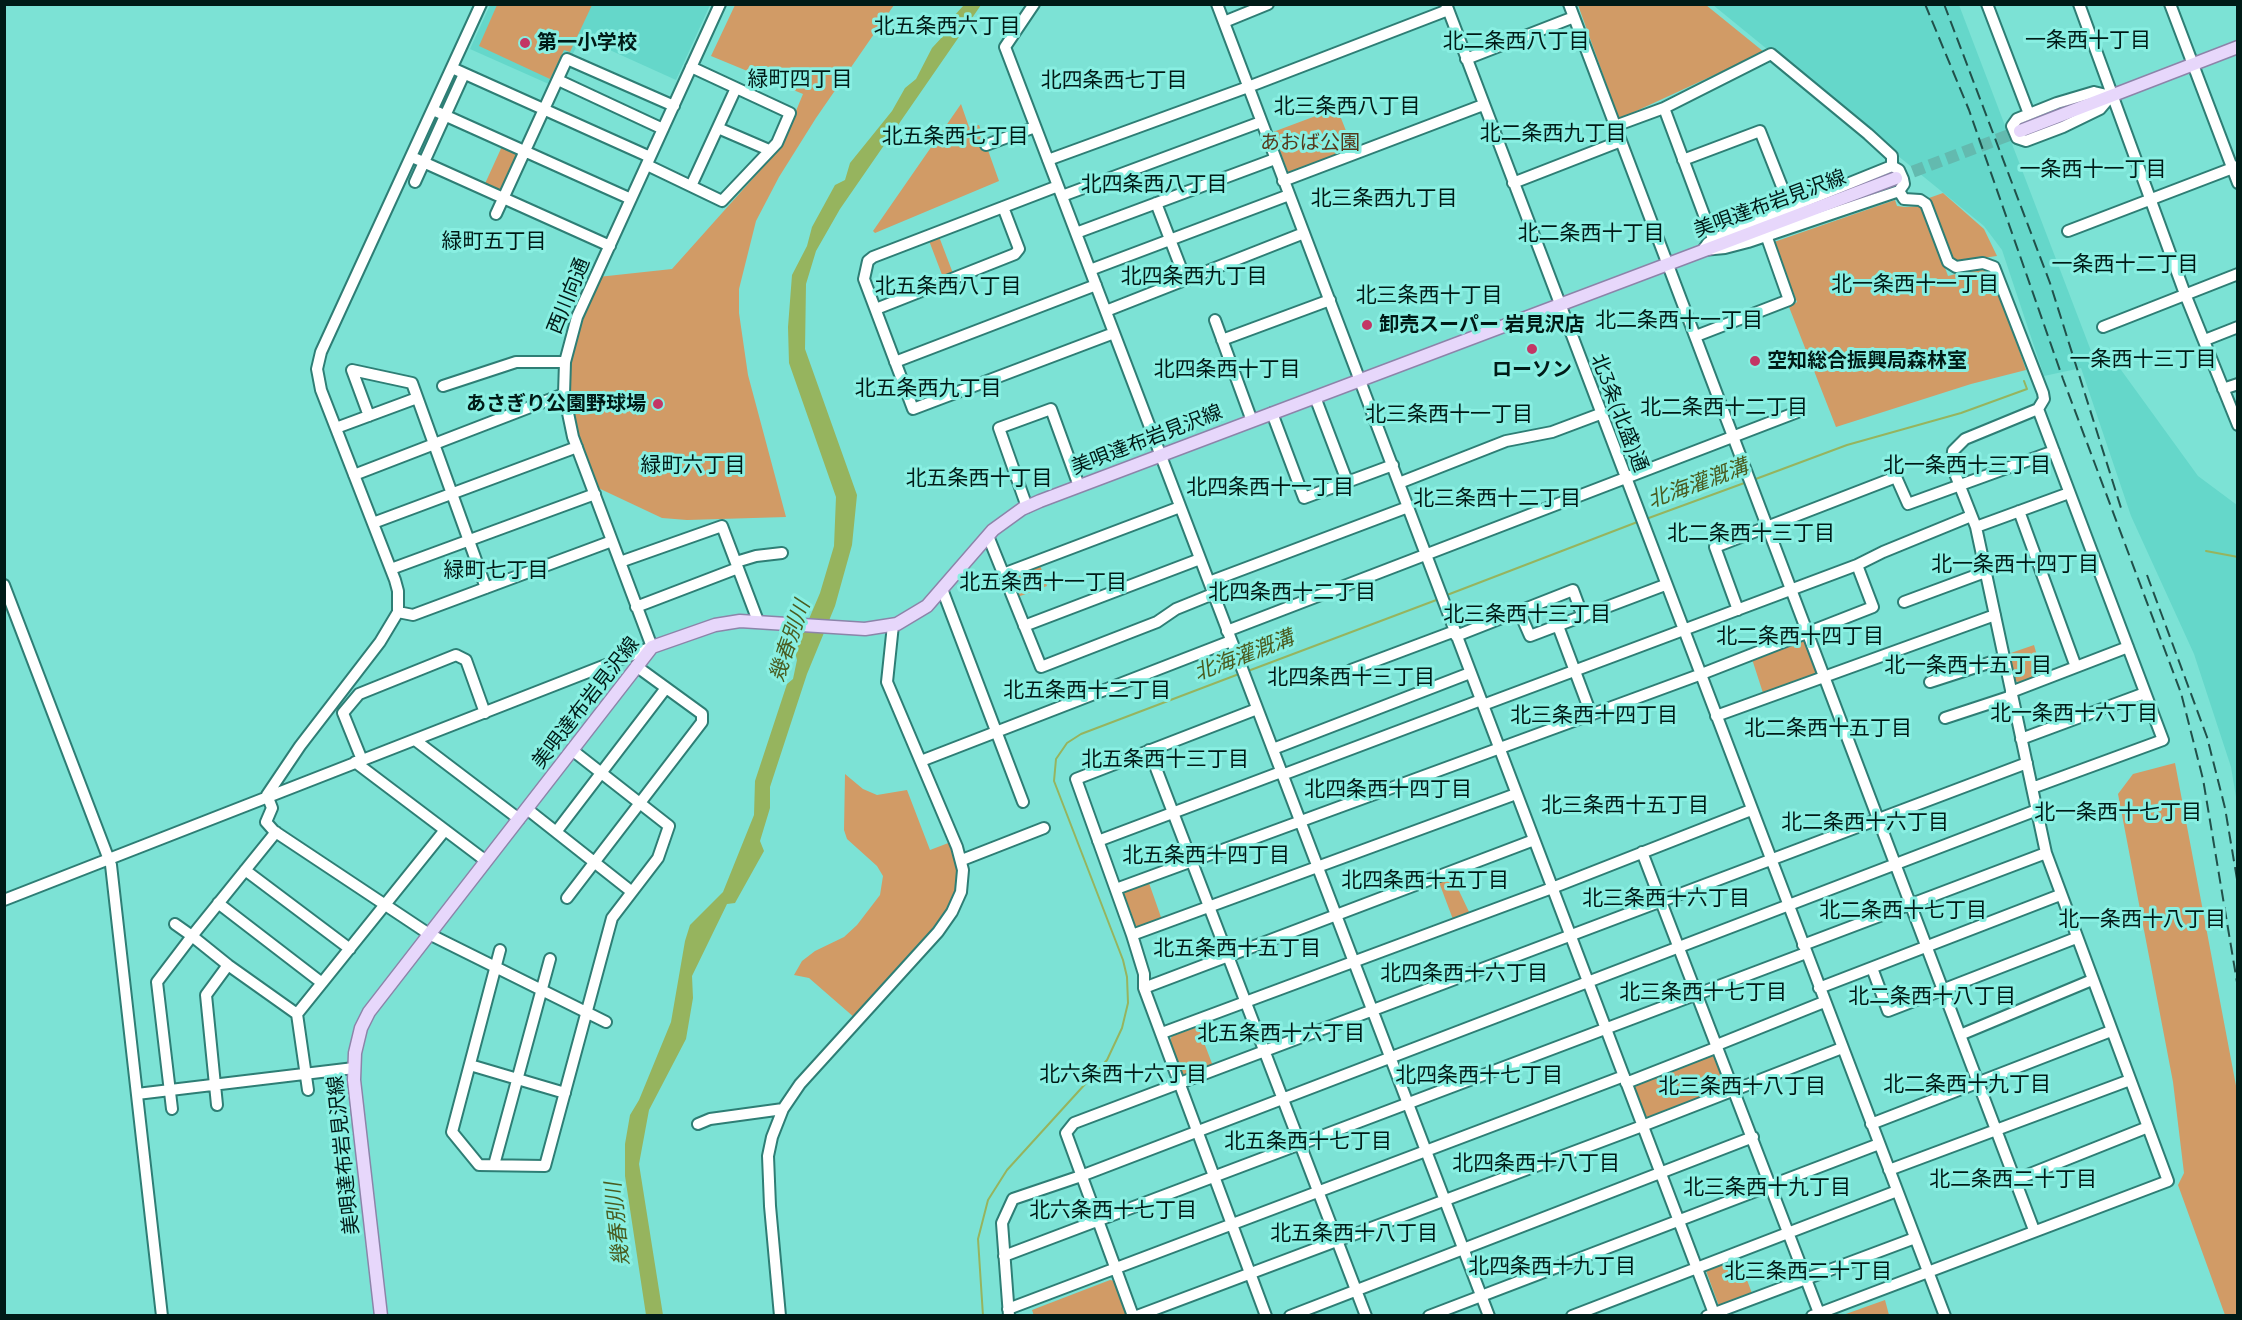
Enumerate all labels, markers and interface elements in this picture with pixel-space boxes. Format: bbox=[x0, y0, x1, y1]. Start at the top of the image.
district label: 北五条西六丁目 bbox=[874, 14, 1020, 40]
district label: 一条西十丁目 bbox=[2025, 28, 2151, 54]
district label: 北二条西八丁目 bbox=[1443, 29, 1589, 55]
place label: 第一小学校 bbox=[537, 31, 637, 55]
marker: 第一小学校 bbox=[518, 36, 532, 50]
district label: 緑町四丁目 bbox=[748, 67, 852, 93]
district label: 北四条西七丁目 bbox=[1041, 68, 1187, 94]
district label: 北三条西八丁目 bbox=[1274, 94, 1420, 120]
district label: 北二条西九丁目 bbox=[1480, 121, 1626, 147]
district label: 北五条西七丁目 bbox=[882, 124, 1028, 150]
park label: あおば公園 bbox=[1260, 131, 1360, 155]
district label: 一条西十一丁目 bbox=[2020, 157, 2166, 183]
street label: 美唄達布岩見沢線 bbox=[1691, 165, 1849, 243]
district label: 北四条西八丁目 bbox=[1081, 172, 1227, 198]
district label: 北三条西九丁目 bbox=[1311, 186, 1457, 212]
district label: 北二条西十丁目 bbox=[1518, 221, 1664, 247]
district label: 緑町五丁目 bbox=[442, 229, 546, 255]
district label: 一条西十二丁目 bbox=[2052, 252, 2198, 278]
street label: 西川向通 bbox=[543, 254, 595, 338]
district label: 北四条西九丁目 bbox=[1121, 264, 1267, 290]
district label: 北一条西十一丁目 bbox=[1831, 272, 1999, 298]
district label: 北五条西八丁目 bbox=[875, 274, 1021, 300]
district label: 北三条西十丁目 bbox=[1356, 283, 1502, 309]
district label: 北二条西十一丁目 bbox=[1595, 308, 1763, 334]
place label: 卸売スーパー 岩見沢店 bbox=[1379, 313, 1585, 337]
marker: 卸売スーパー 岩見沢店 bbox=[1360, 318, 1374, 332]
marker: ローソン bbox=[1525, 342, 1539, 356]
district label: 一条西十三丁目 bbox=[2070, 347, 2216, 373]
place label: 空知総合振興局森林室 bbox=[1767, 349, 1967, 373]
street label: 北3条(北盛)通 bbox=[1585, 351, 1653, 475]
marker: 空知総合振興局森林室 bbox=[1748, 354, 1762, 368]
district label: 北四条西十丁目 bbox=[1154, 357, 1300, 383]
place label: ローソン bbox=[1492, 358, 1572, 382]
district label: 北五条西九丁目 bbox=[855, 376, 1001, 402]
place label: あさぎり公園野球場 bbox=[466, 392, 646, 416]
district label: 北二条西十二丁目 bbox=[1640, 395, 1808, 421]
marker: あさぎり公園野球場 bbox=[651, 397, 665, 411]
street label: 美唄達布岩見沢線 bbox=[1068, 400, 1226, 480]
district label: 北三条西十一丁目 bbox=[1365, 402, 1533, 428]
district label: 緑町六丁目 bbox=[641, 453, 745, 479]
district label: 北一条西十三丁目 bbox=[1883, 453, 2051, 479]
water label: 北海灌漑溝 bbox=[1644, 454, 1752, 514]
district label: 北五条西十丁目 bbox=[906, 466, 1052, 492]
district label: 北四条西十一丁目 bbox=[1186, 475, 1354, 501]
district label: 北三条西十二丁目 bbox=[1413, 486, 1581, 512]
district label: 北二条西十三丁目 bbox=[1667, 521, 1835, 547]
district label: 北一条西十四丁目 bbox=[1931, 552, 2099, 578]
district label: 緑町七丁目 bbox=[444, 558, 548, 584]
district label: 北五条西十一丁目 bbox=[959, 570, 1127, 596]
district label: 北四条西十二丁目 bbox=[1208, 580, 1376, 606]
water label: 幾春別川 bbox=[764, 597, 816, 685]
district label: 北三条西十三丁目 bbox=[1443, 602, 1611, 628]
district label: 北二条西十四丁目 bbox=[1716, 624, 1884, 650]
water label: 北海灌漑溝 bbox=[1190, 625, 1298, 687]
street label: 美唄達布岩見沢線 bbox=[527, 633, 645, 773]
district label: 北一条西十五丁目 bbox=[1884, 653, 2052, 679]
district label: 北四条西十三丁目 bbox=[1267, 665, 1435, 691]
district label: 北五条西十二丁目 bbox=[1003, 678, 1171, 704]
district label: 北一条西十六丁目 bbox=[1990, 701, 2158, 727]
district label: 北三条西十四丁目 bbox=[1510, 703, 1678, 729]
district label: 北二条西十五丁目 bbox=[1744, 716, 1912, 742]
district label: 北五条西十三丁目 bbox=[1081, 747, 1249, 773]
district label: 北四条西十四丁目 bbox=[1304, 777, 1472, 803]
district label: 北三条西十五丁目 bbox=[1541, 793, 1709, 819]
district label: 北一条西十七丁目 bbox=[2034, 800, 2202, 826]
district label: 北二条西十六丁目 bbox=[1781, 810, 1949, 836]
district label: 北五条西十四丁目 bbox=[1122, 843, 1290, 869]
district label: 北四条西十五丁目 bbox=[1341, 868, 1509, 894]
district label: 北三条西十六丁目 bbox=[1582, 886, 1750, 912]
district label: 北二条西十七丁目 bbox=[1819, 898, 1987, 924]
district label: 北一条西十八丁目 bbox=[2058, 907, 2226, 933]
district label: 北五条西十五丁目 bbox=[1153, 936, 1321, 962]
district label: 北四条西十六丁目 bbox=[1380, 961, 1548, 987]
district label: 北三条西十七丁目 bbox=[1619, 980, 1787, 1006]
district label: 北二条西十八丁目 bbox=[1848, 984, 2016, 1010]
district label: 北五条西十六丁目 bbox=[1197, 1021, 1365, 1047]
district label: 北六条西十六丁目 bbox=[1039, 1062, 1207, 1088]
district label: 北四条西十七丁目 bbox=[1395, 1063, 1563, 1089]
district label: 北二条西十九丁目 bbox=[1883, 1072, 2051, 1098]
street label: 美唄達布岩見沢線 bbox=[324, 1074, 364, 1236]
district label: 北三条西十八丁目 bbox=[1658, 1074, 1826, 1100]
district label: 北五条西十七丁目 bbox=[1224, 1129, 1392, 1155]
district label: 北四条西十八丁目 bbox=[1452, 1151, 1620, 1177]
district label: 北二条西二十丁目 bbox=[1929, 1167, 2097, 1193]
district label: 北三条西十九丁目 bbox=[1683, 1175, 1851, 1201]
water label: 幾春別川 bbox=[601, 1181, 635, 1267]
district label: 北六条西十七丁目 bbox=[1029, 1198, 1197, 1224]
district label: 北五条西十八丁目 bbox=[1270, 1221, 1438, 1247]
district label: 北四条西十九丁目 bbox=[1468, 1254, 1636, 1280]
district label: 北三条西二十丁目 bbox=[1724, 1259, 1892, 1285]

